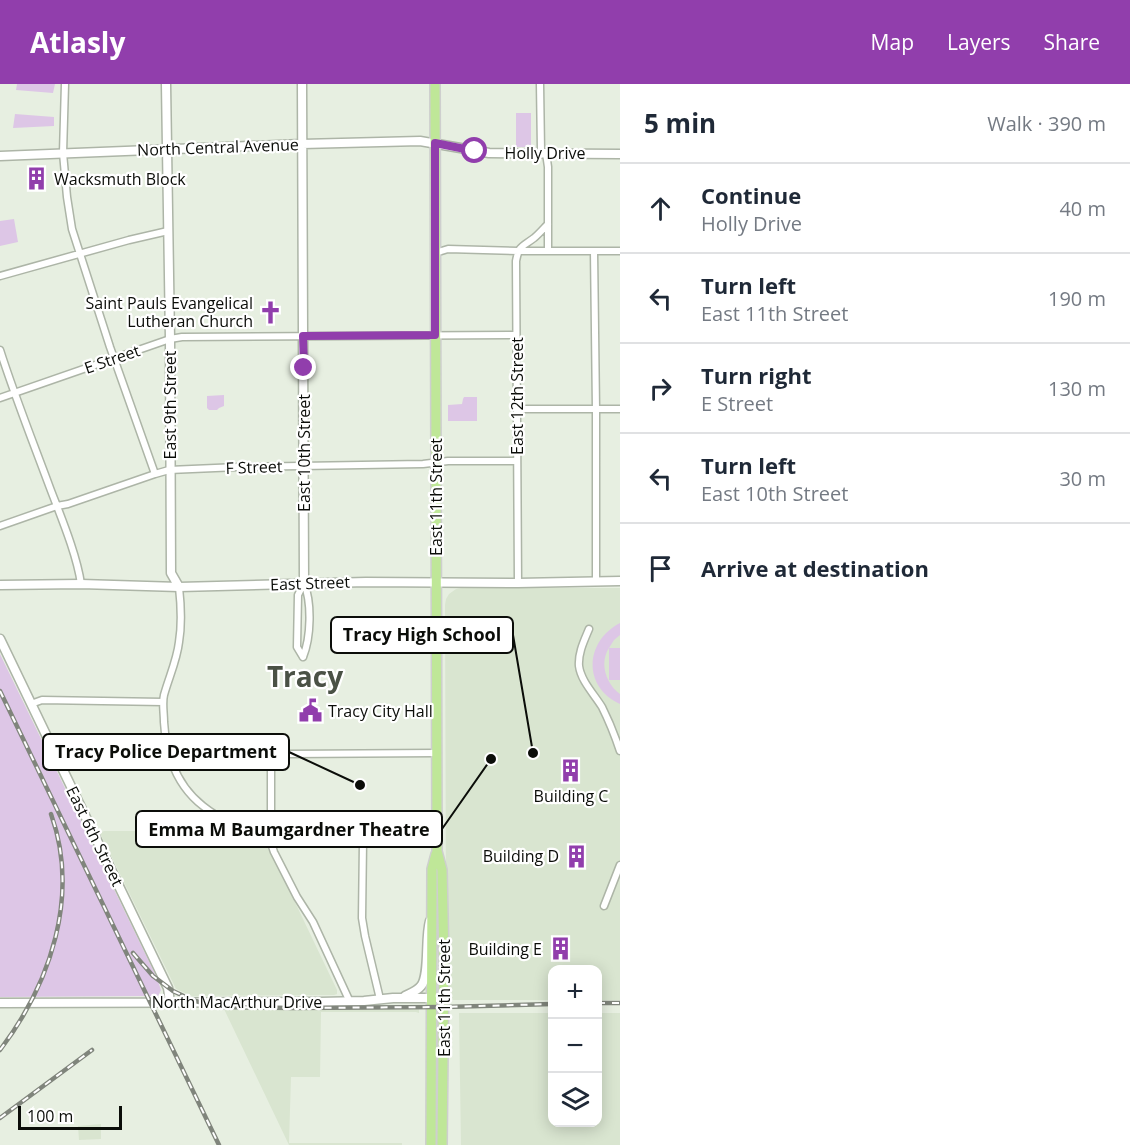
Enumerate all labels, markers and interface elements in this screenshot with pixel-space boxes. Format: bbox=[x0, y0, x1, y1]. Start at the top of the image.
text: Atlasly bbox=[30, 23, 125, 61]
text: Map bbox=[871, 28, 914, 56]
text: Layers bbox=[947, 28, 1011, 56]
text: Share bbox=[1044, 28, 1100, 56]
text: 5 min bbox=[644, 105, 716, 141]
text: Walk · 390 m bbox=[987, 110, 1106, 137]
street label: North Central Avenue bbox=[137, 133, 299, 161]
route start bbox=[461, 137, 487, 163]
street label: Holly Drive bbox=[505, 142, 585, 164]
building icon: Wacksmuth Block bbox=[23, 166, 49, 192]
place label: Wacksmuth Block bbox=[54, 168, 186, 190]
text: Continue bbox=[701, 180, 801, 210]
icon: ahead bbox=[644, 192, 677, 225]
text: 40 m bbox=[1059, 195, 1106, 222]
text: Holly Drive bbox=[701, 210, 802, 237]
text: Turn left bbox=[701, 270, 796, 300]
icon: left bbox=[644, 282, 677, 315]
text: 190 m bbox=[1048, 285, 1106, 312]
place label: Saint Pauls Evangelical Lutheran Church bbox=[86, 292, 253, 332]
church icon: Saint Pauls Evangelical Lutheran Church bbox=[258, 299, 284, 325]
text: East 11th Street bbox=[701, 300, 848, 327]
street label: East 12th Street bbox=[506, 337, 528, 455]
street label: E Street bbox=[81, 339, 143, 379]
street label: East 9th Street bbox=[159, 350, 181, 459]
route end bbox=[290, 354, 316, 380]
text: Turn right bbox=[701, 360, 812, 390]
icon: right bbox=[644, 372, 677, 405]
text: 130 m bbox=[1048, 375, 1106, 402]
text: E Street bbox=[701, 390, 773, 417]
street label: East 10th Street bbox=[293, 394, 315, 512]
street label: East 11th Street bbox=[425, 438, 447, 556]
text: Turn left bbox=[701, 450, 796, 480]
street label: F Street bbox=[225, 455, 283, 479]
icon: left bbox=[644, 462, 677, 495]
text: 30 m bbox=[1059, 465, 1106, 492]
text: East 10th Street bbox=[701, 480, 848, 507]
icon: arrive bbox=[644, 552, 677, 585]
text: Arrive at destination bbox=[701, 553, 929, 583]
street label: East Street bbox=[270, 571, 351, 595]
callout: Tracy High School bbox=[331, 617, 513, 653]
text: Tracy High School bbox=[343, 622, 501, 646]
district label: Tracy bbox=[267, 657, 343, 695]
public building icon: Tracy City Hall bbox=[297, 698, 323, 724]
place label: Tracy City Hall bbox=[328, 700, 433, 722]
callout: Tracy Police Department bbox=[43, 734, 289, 770]
text: Tracy Police Department bbox=[55, 739, 277, 763]
building icon: Building C bbox=[558, 758, 584, 784]
street label: East 6th Street bbox=[61, 782, 129, 890]
place label: Building C bbox=[534, 785, 608, 807]
callout: Emma M Baumgardner Theatre bbox=[136, 811, 442, 847]
text: Emma M Baumgardner Theatre bbox=[148, 817, 430, 841]
building icon: Building D bbox=[564, 843, 590, 869]
place label: Building D bbox=[483, 845, 559, 867]
building icon: Building E bbox=[547, 936, 573, 962]
place label: Building E bbox=[468, 938, 542, 960]
street label: East 11th Street bbox=[433, 939, 455, 1057]
map controls bbox=[548, 965, 602, 1127]
button: + bbox=[548, 965, 602, 1019]
street label: North MacArthur Drive bbox=[152, 991, 322, 1013]
button: − bbox=[548, 1019, 602, 1073]
button: layers bbox=[548, 1073, 602, 1127]
scale bar bbox=[18, 1103, 122, 1130]
text: 100 m bbox=[27, 1105, 73, 1127]

